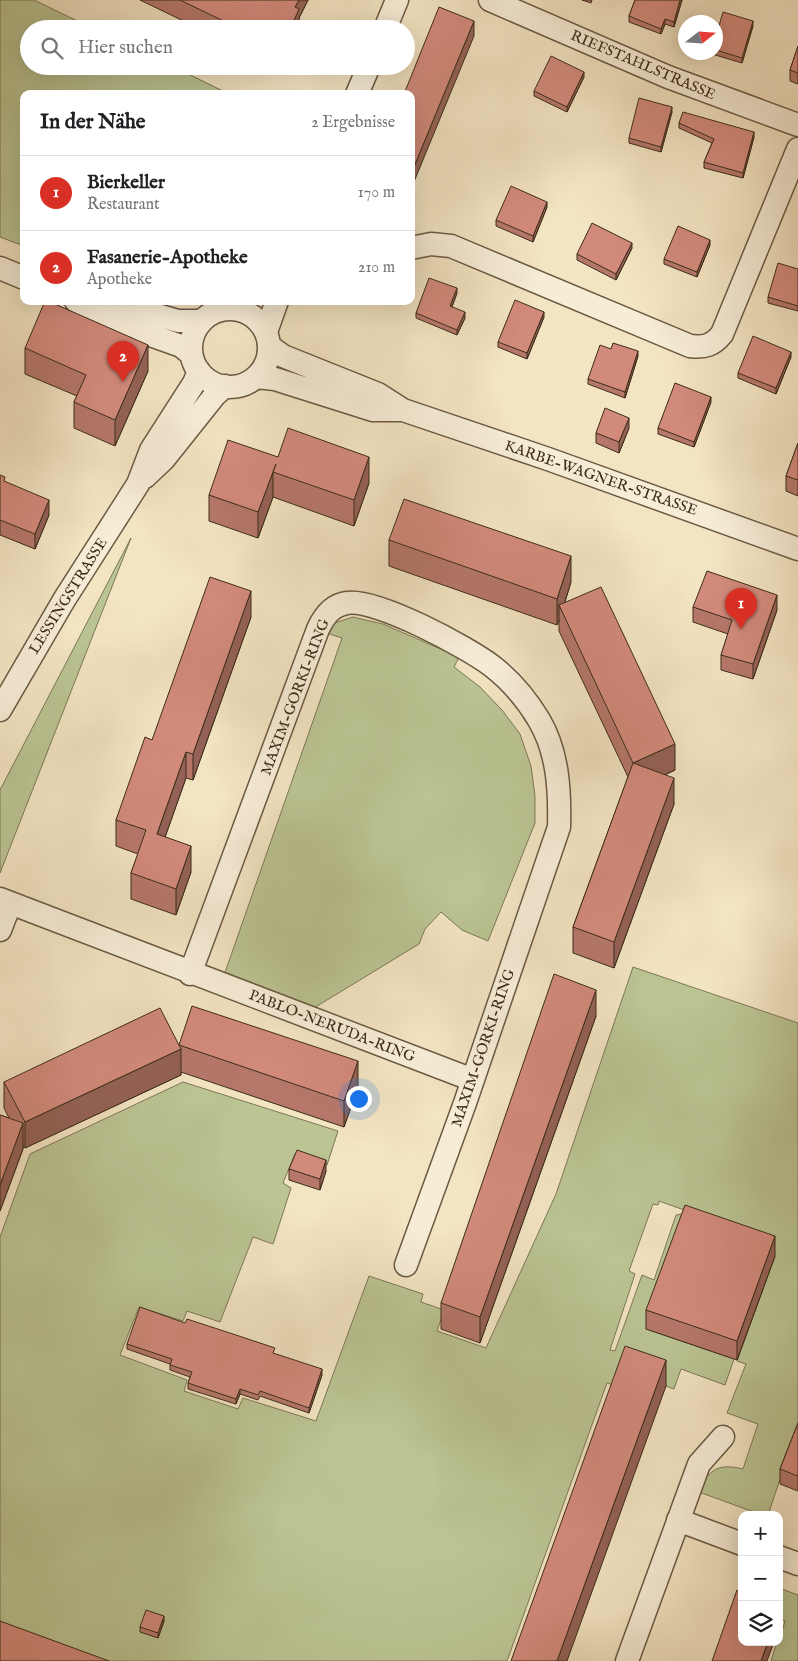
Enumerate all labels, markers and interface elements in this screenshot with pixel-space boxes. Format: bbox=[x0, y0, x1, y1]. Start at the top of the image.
north arrow bbox=[678, 15, 723, 60]
search box bbox=[20, 20, 415, 75]
street label: RIEFSTAHLSTRASSE bbox=[568, 26, 718, 104]
icon: search bbox=[38, 34, 66, 62]
text: Hier suchen bbox=[78, 36, 173, 60]
text: In der Nähe bbox=[40, 109, 146, 136]
text: 2 Ergebnisse bbox=[311, 113, 395, 133]
text: Bierkeller bbox=[87, 171, 165, 195]
text: 1 bbox=[53, 183, 59, 203]
text: 170 m bbox=[358, 183, 395, 203]
text: Restaurant bbox=[87, 195, 160, 215]
text: Fasanerie-Apotheke bbox=[87, 246, 248, 270]
text: 2 bbox=[52, 258, 60, 278]
text: 210 m bbox=[358, 258, 395, 278]
text: Apotheke bbox=[87, 270, 152, 290]
pin: 2 bbox=[107, 341, 139, 382]
street label: KARBE-WAGNER-STRASSE bbox=[502, 436, 700, 520]
street label: LESSINGSTRASSE bbox=[25, 534, 111, 658]
pin: 1 bbox=[725, 588, 757, 629]
street label: MAXIM-GORKI-RING bbox=[256, 616, 334, 778]
street label: MAXIM-GORKI-RING bbox=[447, 966, 519, 1130]
street label: PABLO-NERUDA-RING bbox=[246, 985, 418, 1067]
your location bbox=[346, 1086, 372, 1112]
map controls bbox=[738, 1511, 783, 1646]
button: + bbox=[738, 1511, 783, 1556]
button: − bbox=[738, 1556, 783, 1601]
button: layers bbox=[738, 1601, 783, 1646]

